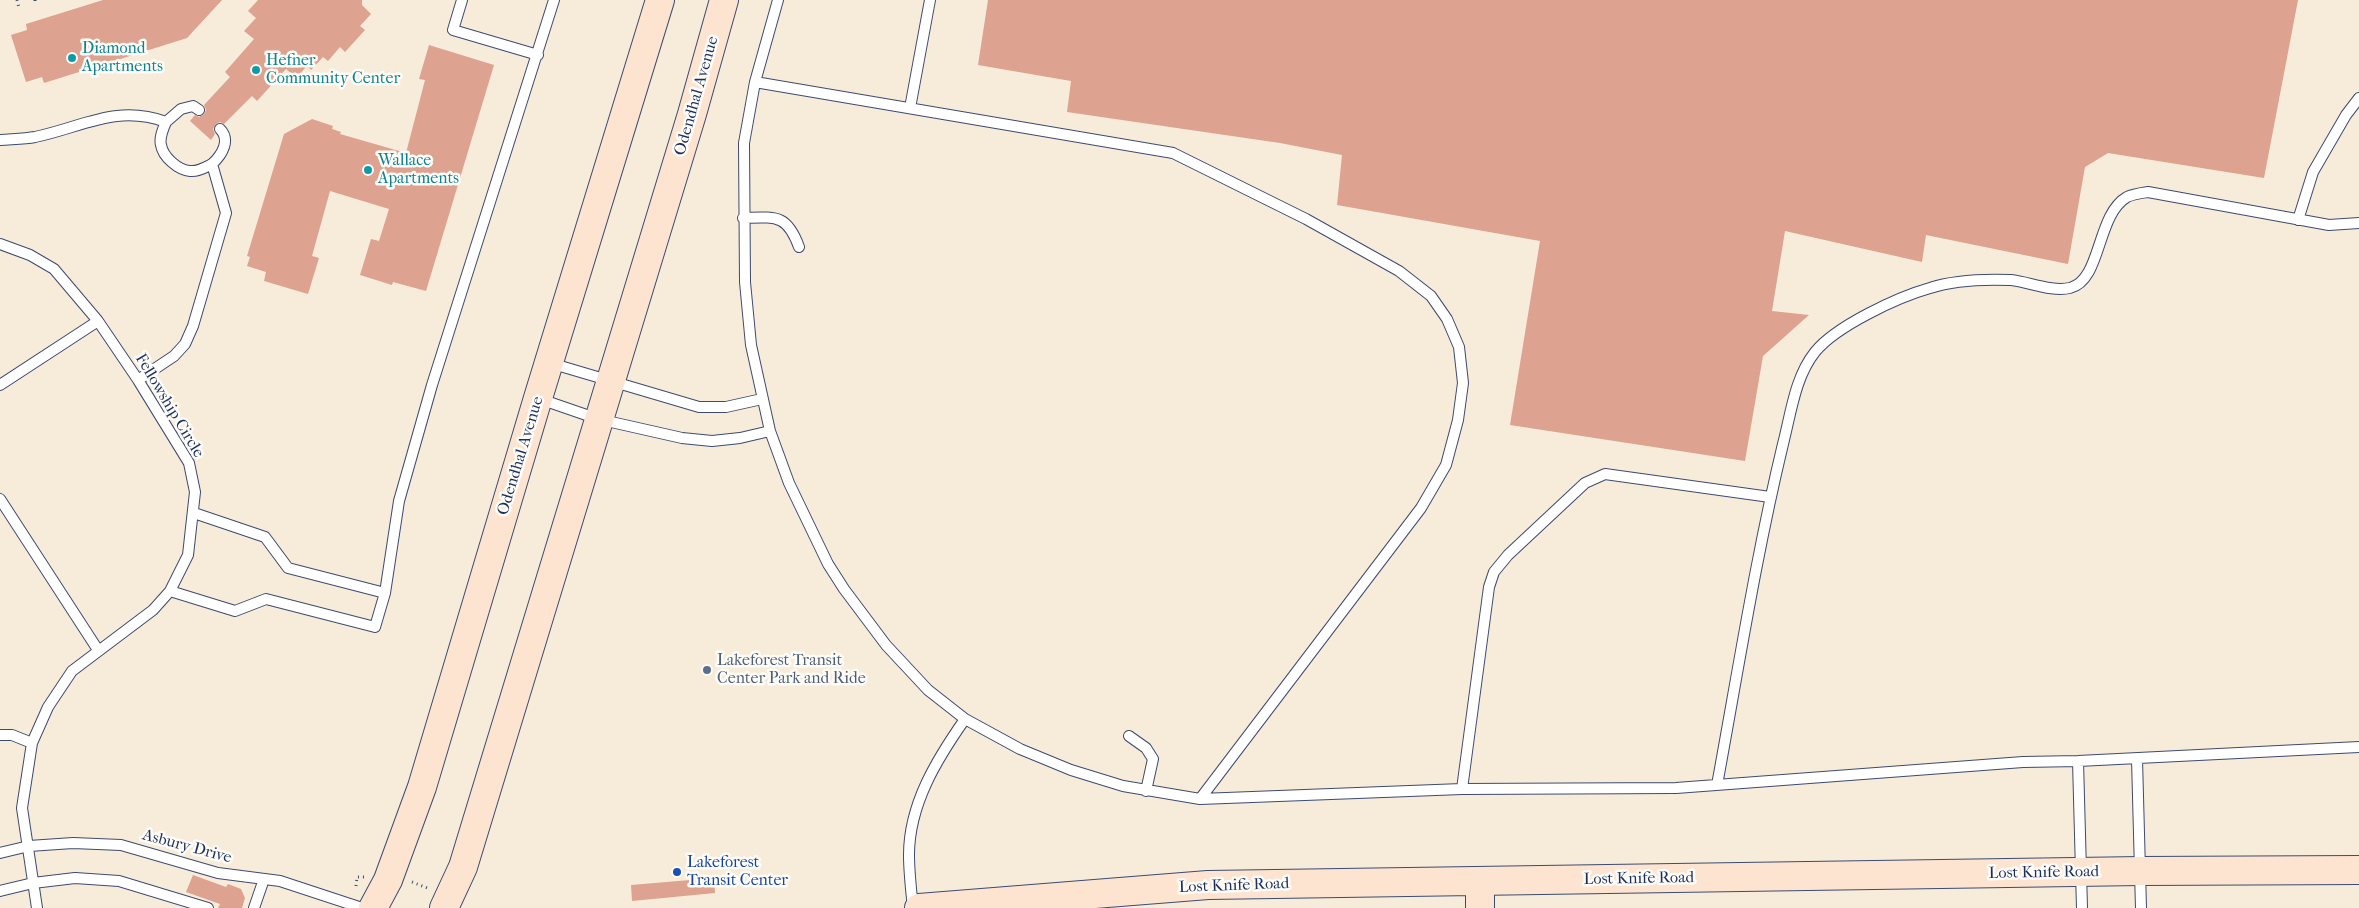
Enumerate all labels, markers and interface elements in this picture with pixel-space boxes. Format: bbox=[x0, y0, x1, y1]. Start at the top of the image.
street label: Odendhal Avenue bbox=[671, 34, 723, 158]
place label: Diamond Apartments bbox=[82, 39, 163, 77]
place label: Hefner Community Center bbox=[266, 51, 400, 89]
marker: Diamond Apartments bbox=[66, 52, 78, 64]
marker: Hefner Community Center bbox=[250, 64, 262, 76]
place label: Wallace Apartments bbox=[378, 151, 459, 189]
marker: Wallace Apartments bbox=[362, 164, 374, 176]
street label: Fellowship Circle bbox=[130, 351, 208, 461]
street label: Odendhal Avenue bbox=[494, 394, 548, 518]
place label: Lakeforest Transit Center Park and Ride bbox=[717, 651, 866, 689]
marker: Lakeforest Transit Center Park and Ride bbox=[701, 664, 713, 676]
street label: Asbury Drive bbox=[140, 826, 234, 868]
place label: Lakeforest Transit Center bbox=[687, 853, 788, 891]
street label: Lost Knife Road bbox=[1989, 862, 2099, 884]
marker: Lakeforest Transit Center bbox=[671, 866, 683, 878]
street label: Lost Knife Road bbox=[1584, 868, 1694, 890]
street label: Lost Knife Road bbox=[1178, 874, 1290, 898]

